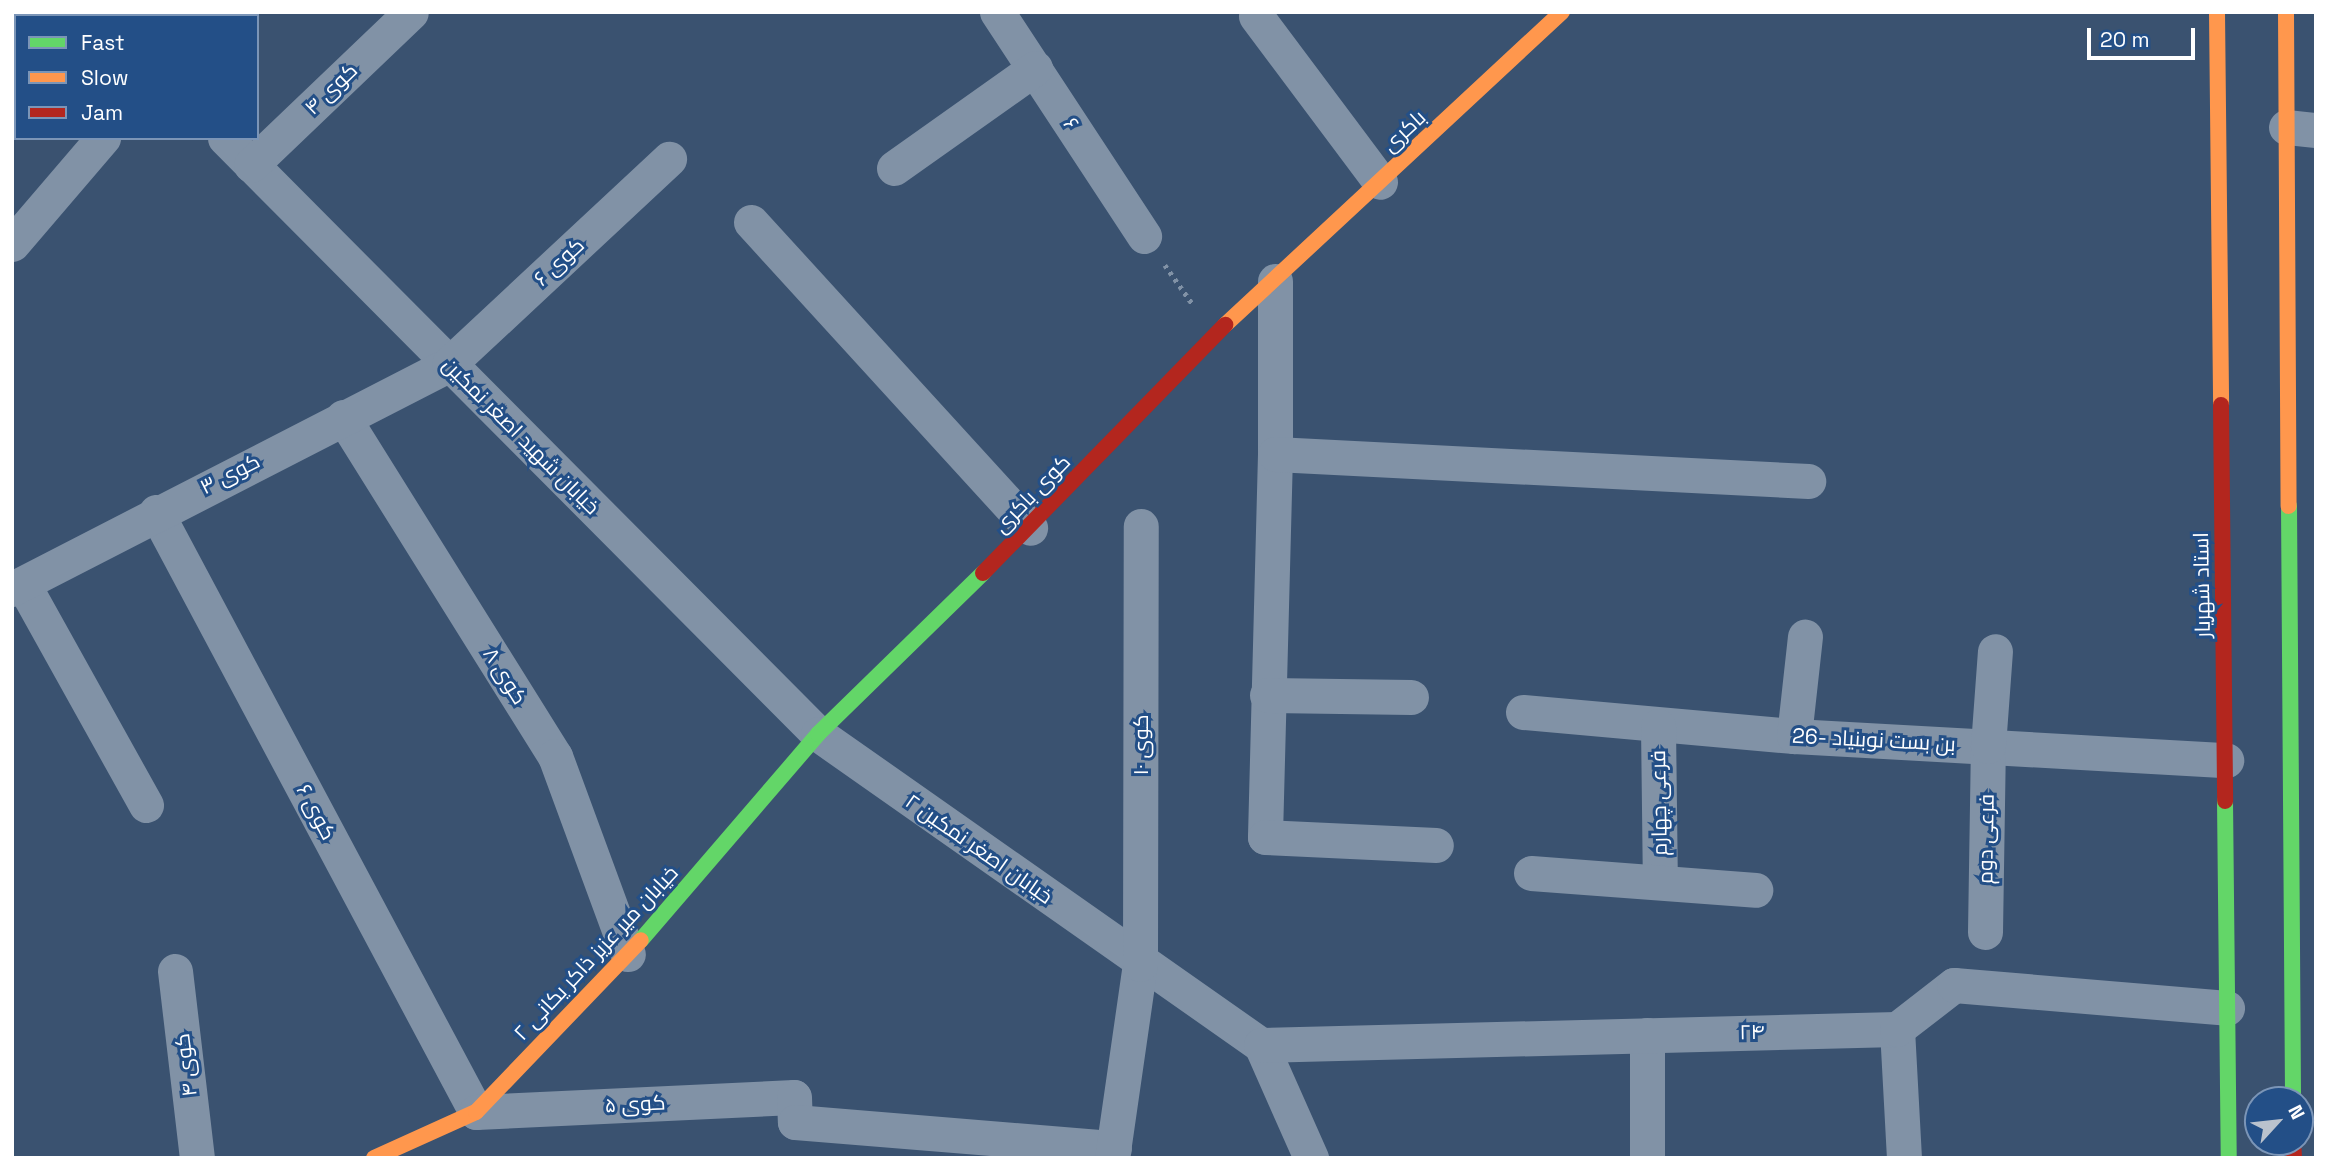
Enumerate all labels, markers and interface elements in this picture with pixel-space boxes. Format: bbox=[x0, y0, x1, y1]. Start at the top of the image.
legend bbox=[14, 14, 259, 140]
scale bar bbox=[2090, 14, 2198, 58]
text: 20 m bbox=[2100, 26, 2150, 53]
text: Fast bbox=[81, 29, 125, 56]
street label: کوی ۴ bbox=[299, 58, 363, 120]
text: Slow bbox=[81, 64, 129, 91]
text: Jam bbox=[81, 99, 123, 126]
street label: باکری bbox=[1377, 105, 1431, 157]
street label: ۶ bbox=[1058, 113, 1084, 135]
street label: کوی ۶ bbox=[529, 232, 589, 292]
street label: خیابان شهید اصغر نمکین bbox=[437, 352, 605, 520]
street label: کوی ۳ bbox=[196, 448, 264, 500]
street label: کوی باکری bbox=[988, 449, 1076, 539]
street label: استاد شهریار bbox=[2188, 532, 2216, 638]
street label: کوی ۸ bbox=[478, 643, 532, 709]
street label: کوی ۱۰ bbox=[1128, 714, 1154, 776]
street label: 26- بن بست نوبنیاد bbox=[1791, 723, 1957, 757]
street label: فرعی چهارم bbox=[1645, 750, 1673, 856]
street label: کوی ۶ bbox=[291, 780, 341, 844]
street label: خیابان اصغر نمکین ۲ bbox=[900, 789, 1058, 909]
street label: فرعی دوم bbox=[1973, 794, 1999, 884]
street label: ۲ خیابان میر عزیز ذاکر یکانی bbox=[509, 860, 683, 1046]
street label: ۲۴ bbox=[1739, 1019, 1765, 1045]
street label: کوی ۴ bbox=[170, 1032, 202, 1098]
north arrow bbox=[2244, 1086, 2314, 1156]
street label: کوی ۵ bbox=[604, 1090, 666, 1118]
text: N bbox=[2282, 1101, 2310, 1123]

